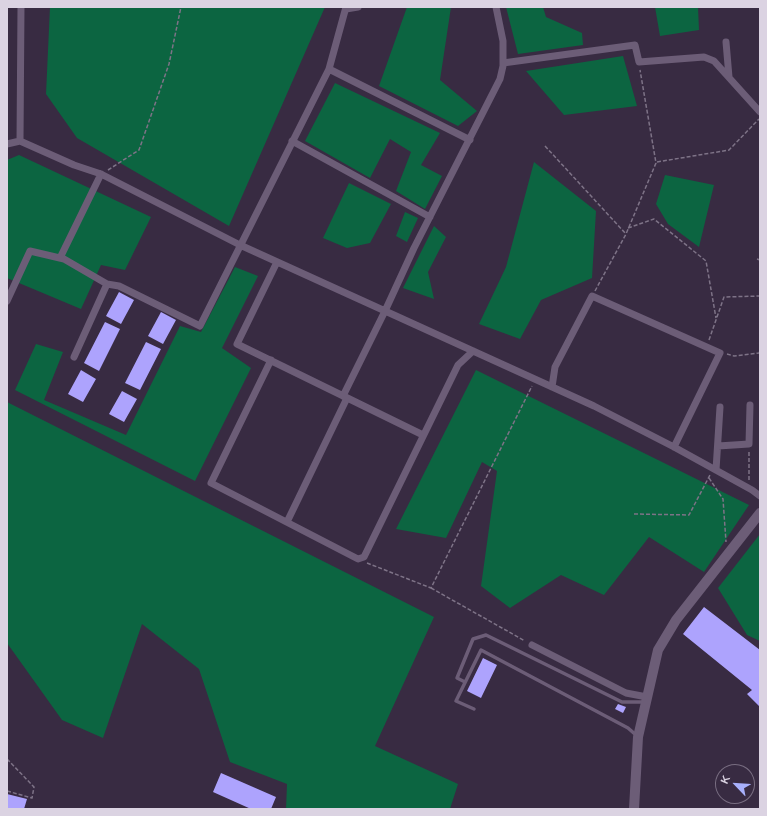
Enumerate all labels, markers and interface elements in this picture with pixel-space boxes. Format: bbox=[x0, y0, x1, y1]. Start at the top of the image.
north arrow bbox=[715, 764, 755, 804]
text: K bbox=[718, 773, 732, 785]

